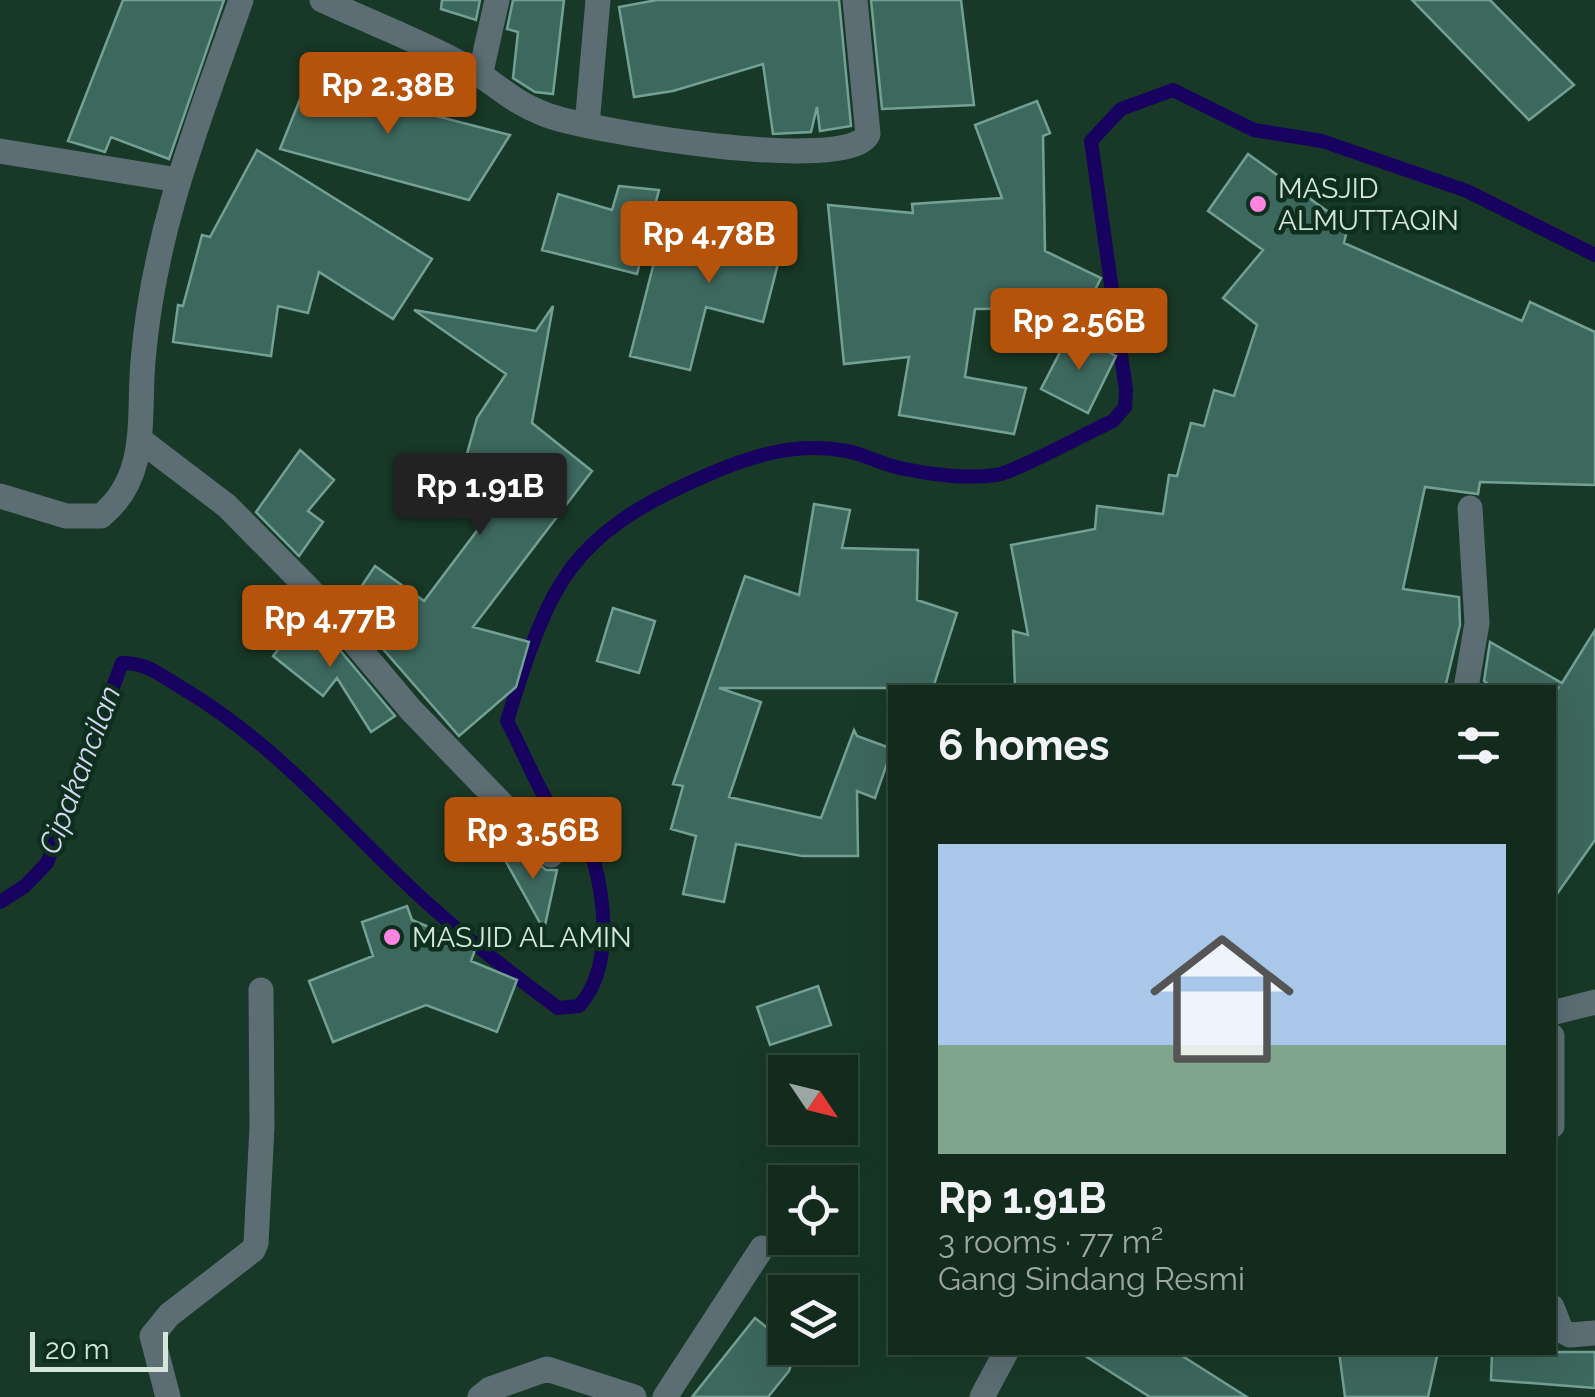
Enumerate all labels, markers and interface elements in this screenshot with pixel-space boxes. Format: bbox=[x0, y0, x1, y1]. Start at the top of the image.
pin: Rp 2.38B bbox=[285, 52, 491, 137]
text: Rp 2.38B bbox=[321, 66, 455, 103]
place label: MASJID ALMUTTAQIN bbox=[1278, 172, 1459, 237]
marker: MASJID ALMUTTAQIN bbox=[1247, 193, 1269, 215]
pin: Rp 4.78B bbox=[606, 201, 812, 286]
text: Rp 4.78B bbox=[643, 215, 775, 252]
pin: Rp 2.56B bbox=[976, 288, 1182, 373]
text: Rp 2.56B bbox=[1012, 302, 1146, 339]
pin: Rp 1.91B bbox=[377, 453, 583, 538]
text: Rp 1.91B bbox=[416, 467, 544, 504]
pin: Rp 4.77B bbox=[227, 585, 433, 670]
text: Rp 4.77B bbox=[264, 599, 396, 636]
water label: Cipakancilan bbox=[31, 681, 128, 859]
icon: filters bbox=[1451, 718, 1506, 773]
text: 6 homes bbox=[938, 721, 1109, 770]
pin: Rp 3.56B bbox=[430, 797, 636, 882]
text: Rp 3.56B bbox=[466, 811, 600, 848]
icon: home bbox=[1132, 909, 1312, 1089]
place label: MASJID AL AMIN bbox=[412, 921, 632, 954]
marker: MASJID AL AMIN bbox=[381, 926, 403, 948]
north arrow bbox=[768, 1055, 858, 1145]
map controls bbox=[768, 1055, 858, 1365]
button: locate bbox=[768, 1165, 858, 1255]
text: Rp 1.91B bbox=[938, 1174, 1107, 1223]
text: 3 rooms · 77 m² bbox=[938, 1223, 1164, 1260]
text: Gang Sindang Resmi bbox=[938, 1260, 1245, 1297]
button: layers bbox=[768, 1275, 858, 1365]
scale bar bbox=[30, 1327, 168, 1372]
text: 20 m bbox=[45, 1333, 110, 1366]

